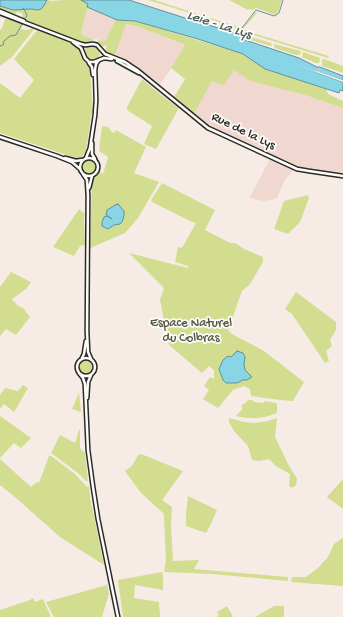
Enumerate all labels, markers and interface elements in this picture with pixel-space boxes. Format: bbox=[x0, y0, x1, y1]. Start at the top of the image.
water label: Leie - La Lys bbox=[185, 8, 253, 44]
street label: Rue de la Lys bbox=[208, 110, 278, 154]
park label: Espace Naturel du Colbras bbox=[150, 316, 232, 347]

